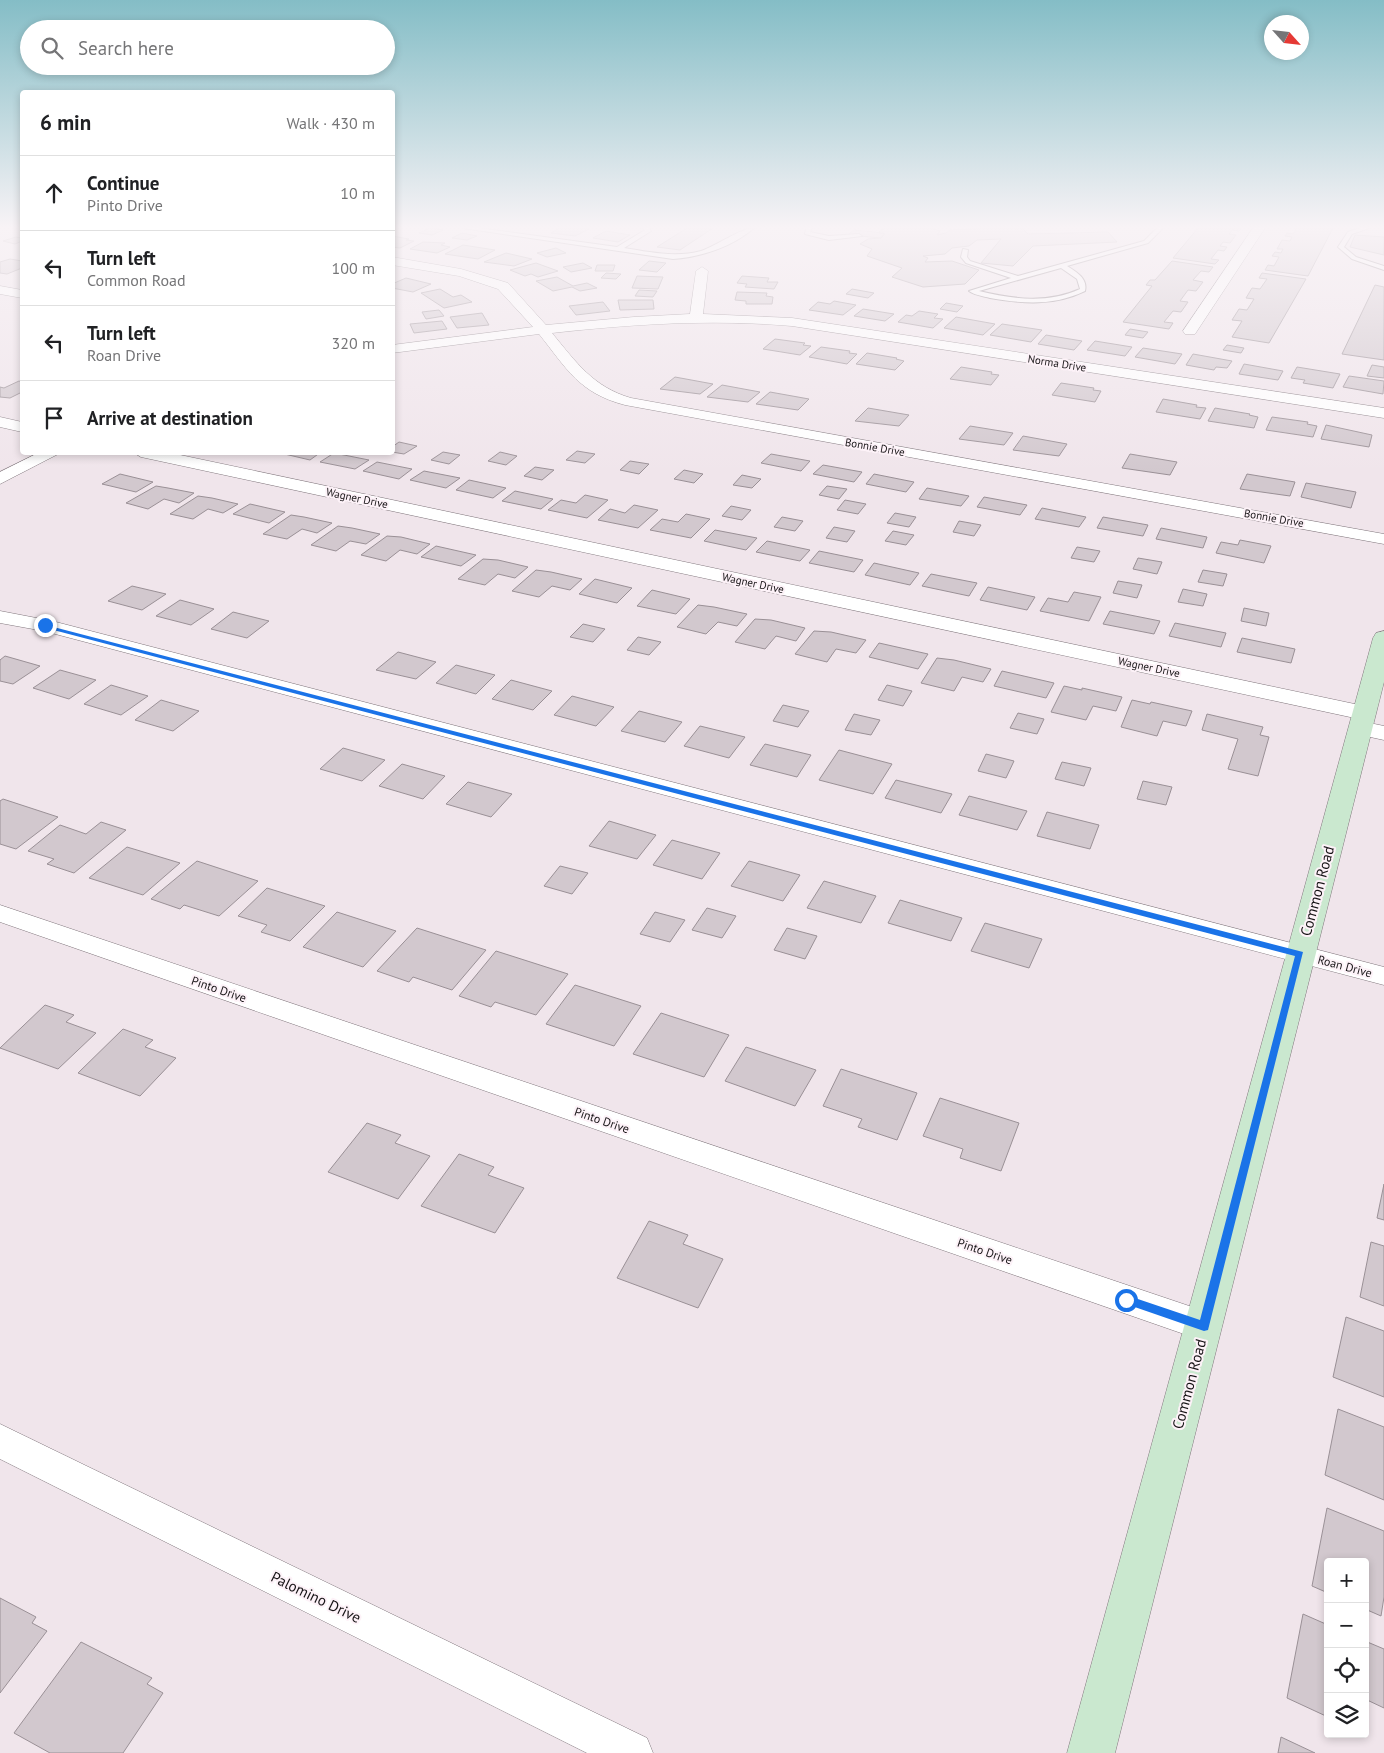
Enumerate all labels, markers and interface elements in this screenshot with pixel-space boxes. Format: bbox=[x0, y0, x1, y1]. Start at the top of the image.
north arrow bbox=[1264, 15, 1309, 60]
search box bbox=[20, 20, 395, 75]
icon: search bbox=[38, 34, 66, 62]
text: Search here bbox=[78, 36, 174, 60]
text: 6 min bbox=[40, 109, 91, 136]
text: Walk · 430 m bbox=[286, 113, 375, 133]
text: Continue bbox=[87, 171, 159, 195]
icon: ahead bbox=[40, 179, 68, 207]
text: 10 m bbox=[340, 183, 375, 203]
text: Pinto Drive bbox=[87, 195, 163, 215]
text: Turn left bbox=[87, 246, 156, 270]
icon: left bbox=[40, 254, 68, 282]
text: 100 m bbox=[332, 258, 375, 278]
text: Common Road bbox=[87, 270, 186, 290]
text: Turn left bbox=[87, 321, 156, 345]
icon: left bbox=[40, 329, 68, 357]
text: 320 m bbox=[332, 333, 375, 353]
text: Roan Drive bbox=[87, 345, 161, 365]
street label: Norma Drive bbox=[1027, 351, 1088, 375]
icon: arrive bbox=[40, 404, 68, 432]
text: Arrive at destination bbox=[87, 406, 253, 430]
street label: Bonnie Drive bbox=[844, 435, 906, 459]
street label: Wagner Drive bbox=[325, 485, 390, 511]
street label: Bonnie Drive bbox=[1243, 506, 1305, 530]
street label: Wagner Drive bbox=[721, 570, 786, 596]
route end bbox=[34, 614, 57, 637]
street label: Wagner Drive bbox=[1117, 654, 1182, 680]
street label: Common Road bbox=[1296, 844, 1338, 938]
street label: Roan Drive bbox=[1316, 952, 1374, 980]
street label: Pinto Drive bbox=[190, 973, 248, 1005]
street label: Pinto Drive bbox=[573, 1104, 631, 1136]
street label: Pinto Drive bbox=[956, 1235, 1014, 1267]
route start bbox=[1115, 1289, 1138, 1312]
street label: Common Road bbox=[1168, 1337, 1210, 1431]
map controls bbox=[1324, 1558, 1369, 1738]
button: + bbox=[1324, 1558, 1369, 1603]
street label: Palomino Drive bbox=[268, 1567, 364, 1627]
button: − bbox=[1324, 1603, 1369, 1648]
button: locate bbox=[1324, 1648, 1369, 1693]
button: layers bbox=[1324, 1693, 1369, 1738]

